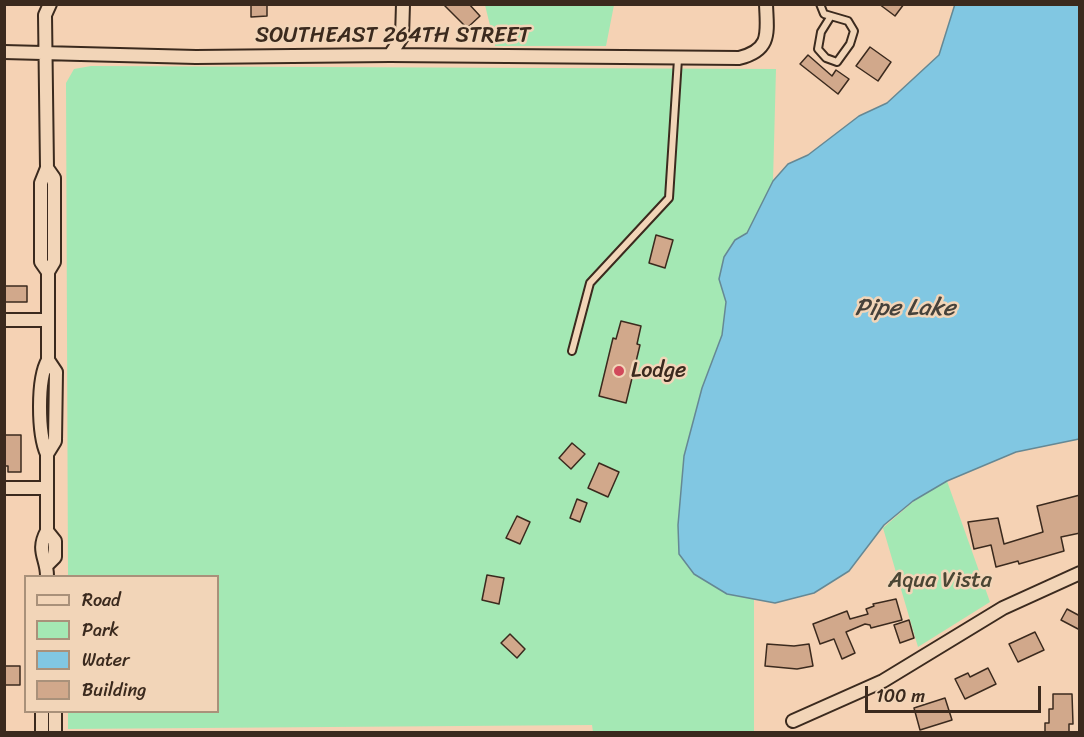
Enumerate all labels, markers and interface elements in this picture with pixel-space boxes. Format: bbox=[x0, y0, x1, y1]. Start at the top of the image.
street label: SOUTHEAST 264TH STREET bbox=[255, 23, 531, 49]
water label: Pipe Lake bbox=[855, 295, 955, 323]
place label: Lodge bbox=[631, 358, 686, 384]
marker: Lodge bbox=[612, 364, 626, 378]
park label: Aqua Vista bbox=[888, 568, 992, 594]
legend bbox=[24, 575, 219, 713]
text: Road bbox=[82, 584, 121, 616]
text: Park bbox=[82, 614, 119, 646]
text: Water bbox=[82, 644, 129, 676]
text: Building bbox=[82, 674, 146, 706]
scale bar bbox=[868, 674, 1044, 712]
text: 100 m bbox=[876, 680, 925, 712]

